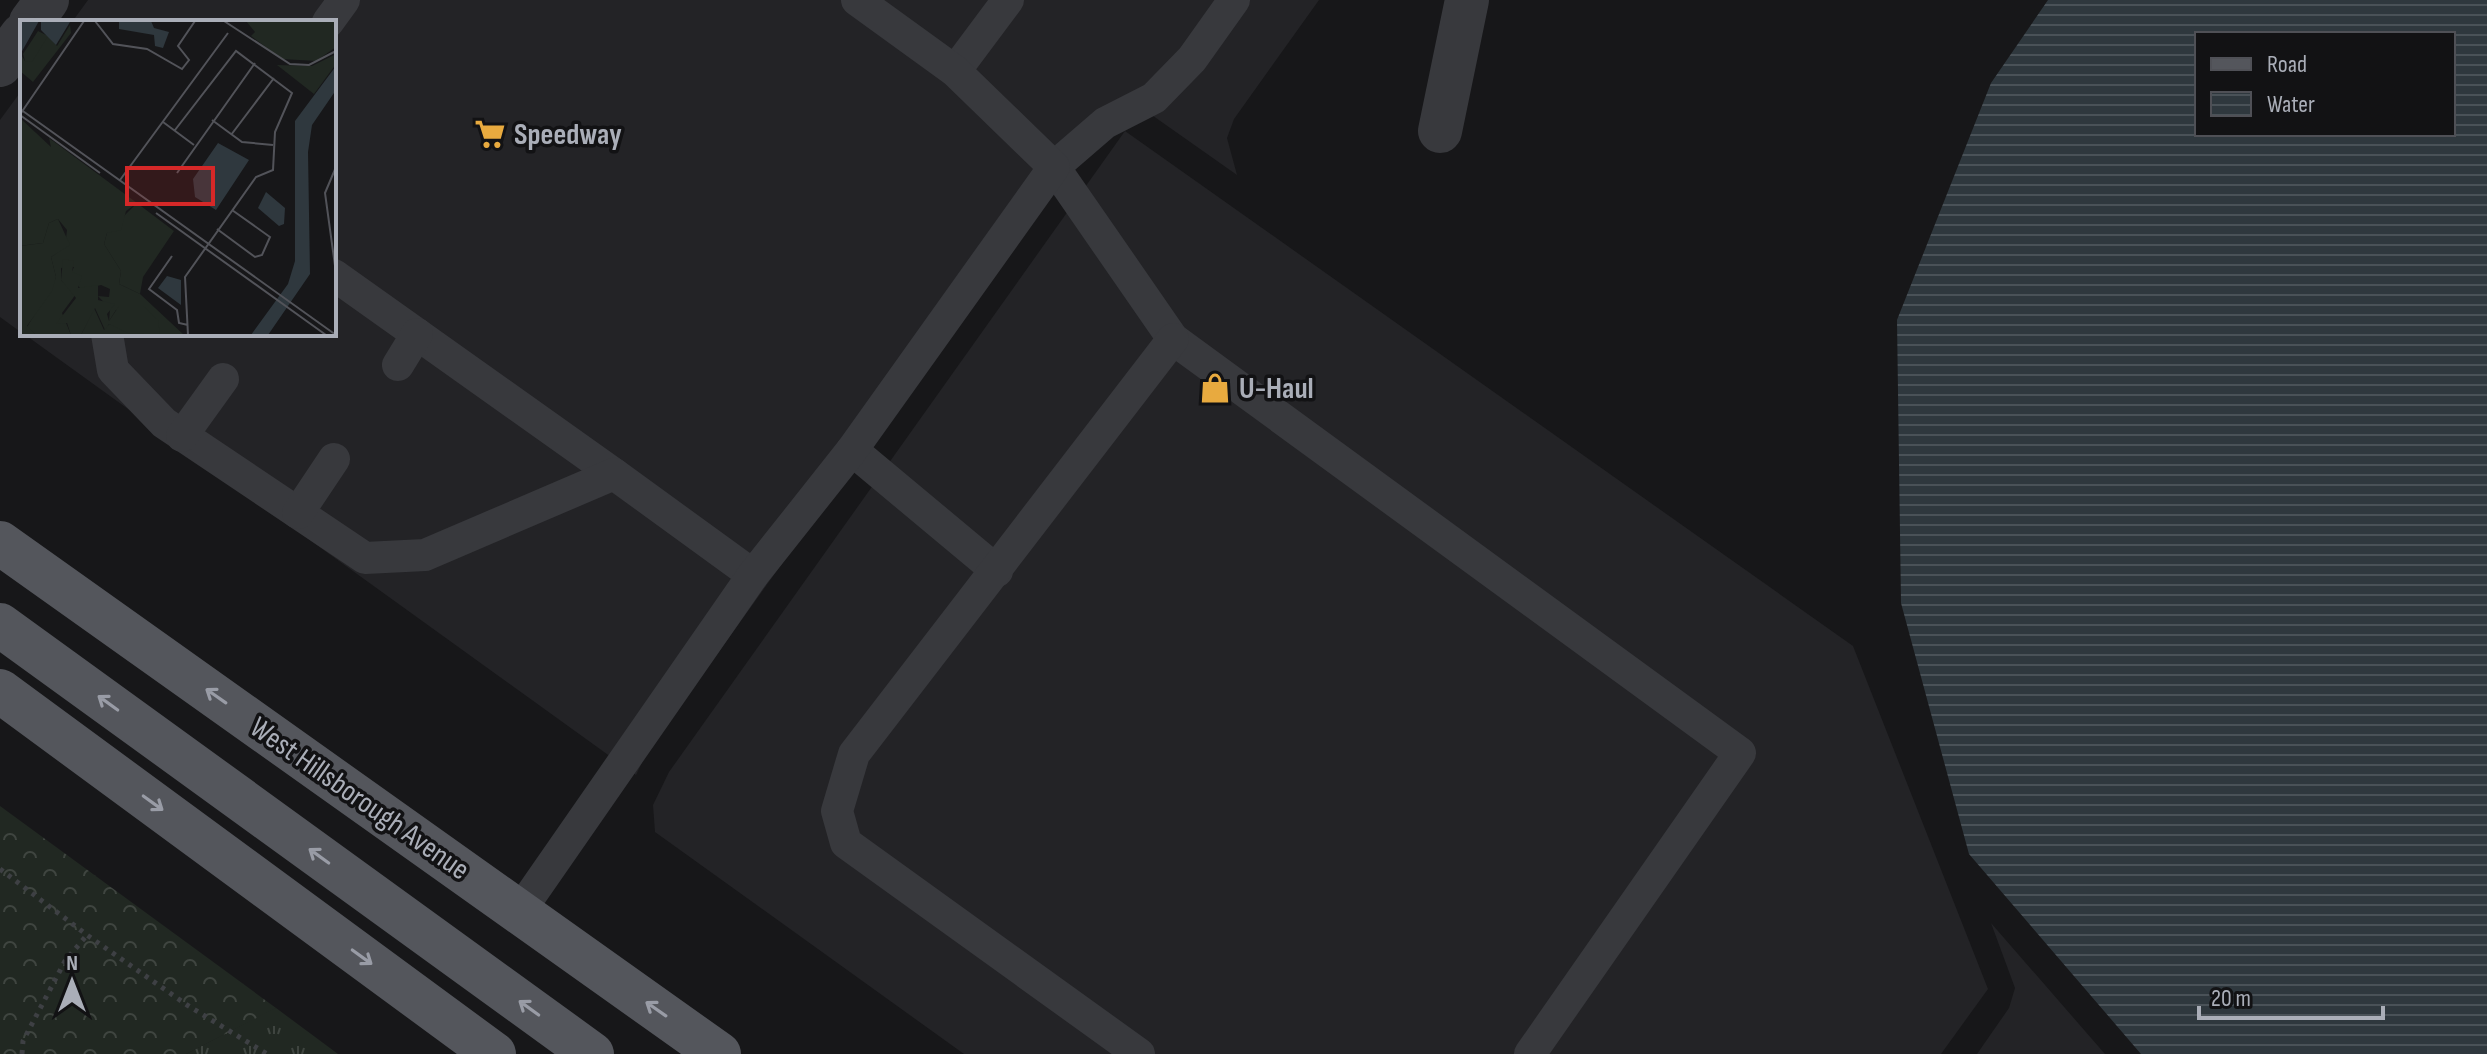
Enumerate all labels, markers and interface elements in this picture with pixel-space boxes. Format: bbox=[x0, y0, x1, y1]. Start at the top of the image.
inset map bbox=[20, 20, 336, 336]
legend bbox=[2195, 32, 2455, 136]
text: Road bbox=[2267, 50, 2307, 79]
text: Water bbox=[2267, 90, 2315, 119]
supermarket icon: Speedway bbox=[473, 117, 507, 151]
place label: Speedway bbox=[514, 117, 622, 153]
shop icon: U-Haul bbox=[1198, 371, 1232, 405]
place label: U-Haul bbox=[1239, 371, 1314, 407]
one-way arrow bbox=[205, 688, 227, 704]
one-way arrow bbox=[98, 695, 119, 712]
street label: West Hillsborough Avenue bbox=[243, 710, 476, 888]
one-way arrow bbox=[142, 794, 163, 811]
one-way arrow bbox=[308, 848, 330, 864]
north arrow bbox=[32, 942, 112, 1022]
one-way arrow bbox=[351, 949, 373, 966]
text: N bbox=[66, 950, 78, 977]
scale bar bbox=[2199, 970, 2383, 1020]
text: 20 m bbox=[2211, 984, 2251, 1013]
one-way arrow bbox=[519, 1000, 541, 1016]
one-way arrow bbox=[645, 1001, 667, 1017]

